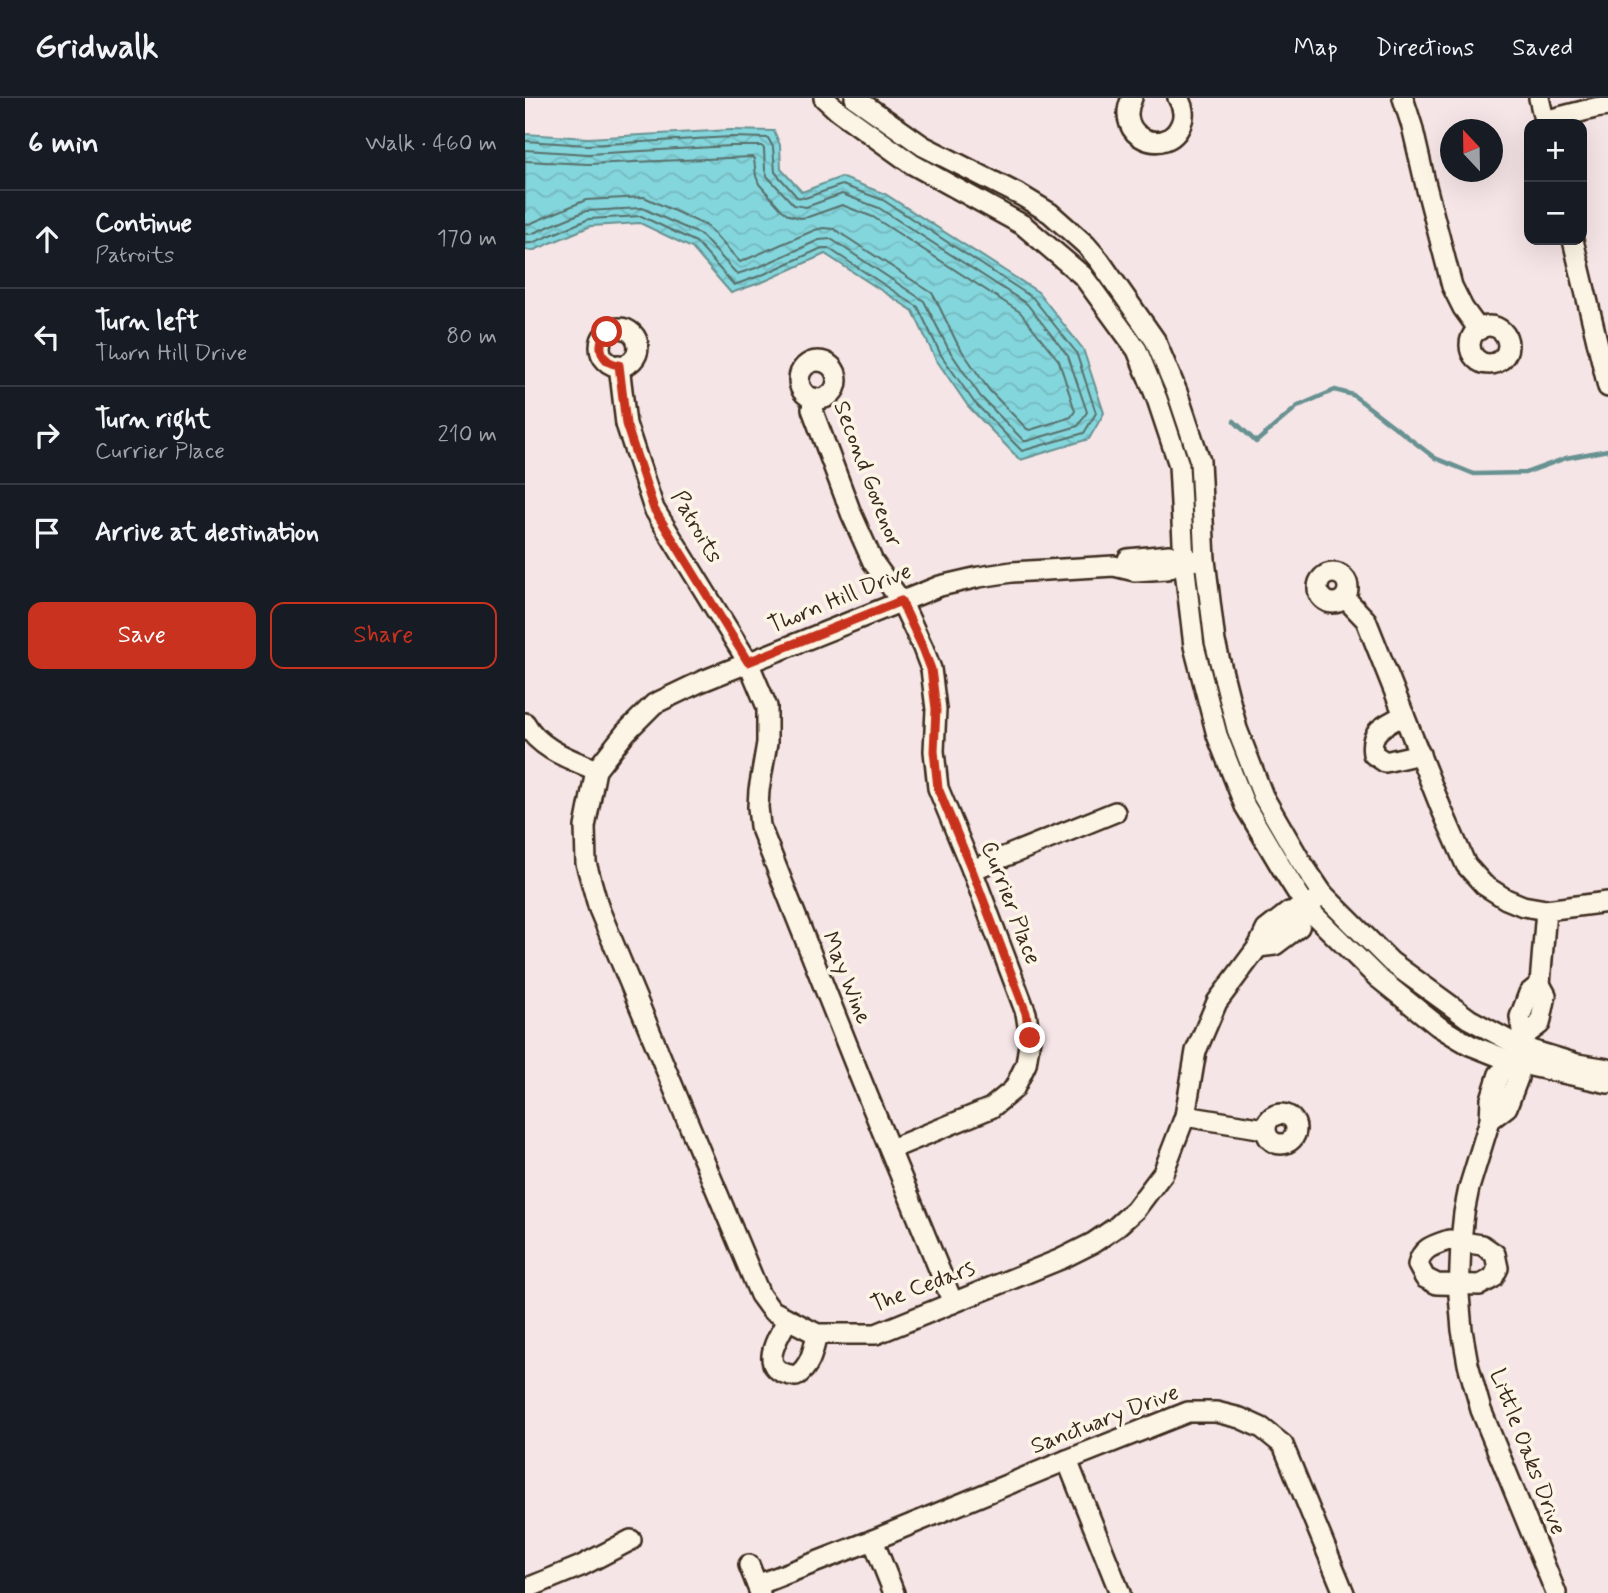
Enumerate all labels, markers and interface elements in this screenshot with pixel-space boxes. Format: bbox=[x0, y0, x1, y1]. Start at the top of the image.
text: Gridwalk bbox=[35, 26, 159, 70]
text: Map bbox=[1294, 33, 1338, 64]
text: Directions bbox=[1376, 33, 1474, 64]
text: Saved bbox=[1512, 33, 1573, 64]
north arrow bbox=[1440, 119, 1503, 182]
map controls bbox=[1524, 119, 1587, 245]
button: + bbox=[1524, 119, 1587, 182]
text: 6 min bbox=[28, 124, 99, 163]
text: Walk · 460 m bbox=[365, 129, 497, 159]
button: − bbox=[1524, 182, 1587, 245]
text: Continue bbox=[95, 207, 192, 241]
icon: ahead bbox=[28, 220, 66, 258]
text: 170 m bbox=[437, 224, 497, 254]
text: Patroits bbox=[95, 241, 174, 271]
text: Turn left bbox=[95, 305, 199, 339]
route start bbox=[591, 316, 622, 347]
icon: left bbox=[28, 318, 66, 356]
text: 80 m bbox=[446, 322, 497, 352]
text: Thorn Hill Drive bbox=[95, 339, 247, 369]
street label: Second Govenor bbox=[825, 397, 909, 552]
text: Turn right bbox=[95, 403, 211, 437]
icon: right bbox=[28, 416, 66, 454]
text: 210 m bbox=[437, 420, 497, 450]
text: Currier Place bbox=[95, 437, 225, 467]
street label: Patroits bbox=[663, 485, 729, 569]
icon: arrive bbox=[28, 514, 66, 552]
text: Arrive at destination bbox=[95, 516, 319, 550]
street label: Thorn Hill Drive bbox=[764, 557, 916, 641]
button: Save bbox=[28, 602, 256, 669]
button: Share bbox=[270, 602, 497, 669]
street label: Currier Place bbox=[973, 837, 1047, 969]
street label: May Wine bbox=[814, 927, 878, 1029]
route end bbox=[1014, 1022, 1045, 1053]
street label: The Cedars bbox=[867, 1253, 979, 1321]
street label: Little Oaks Drive bbox=[1482, 1365, 1572, 1539]
street label: Sanctuary Drive bbox=[1027, 1378, 1183, 1462]

